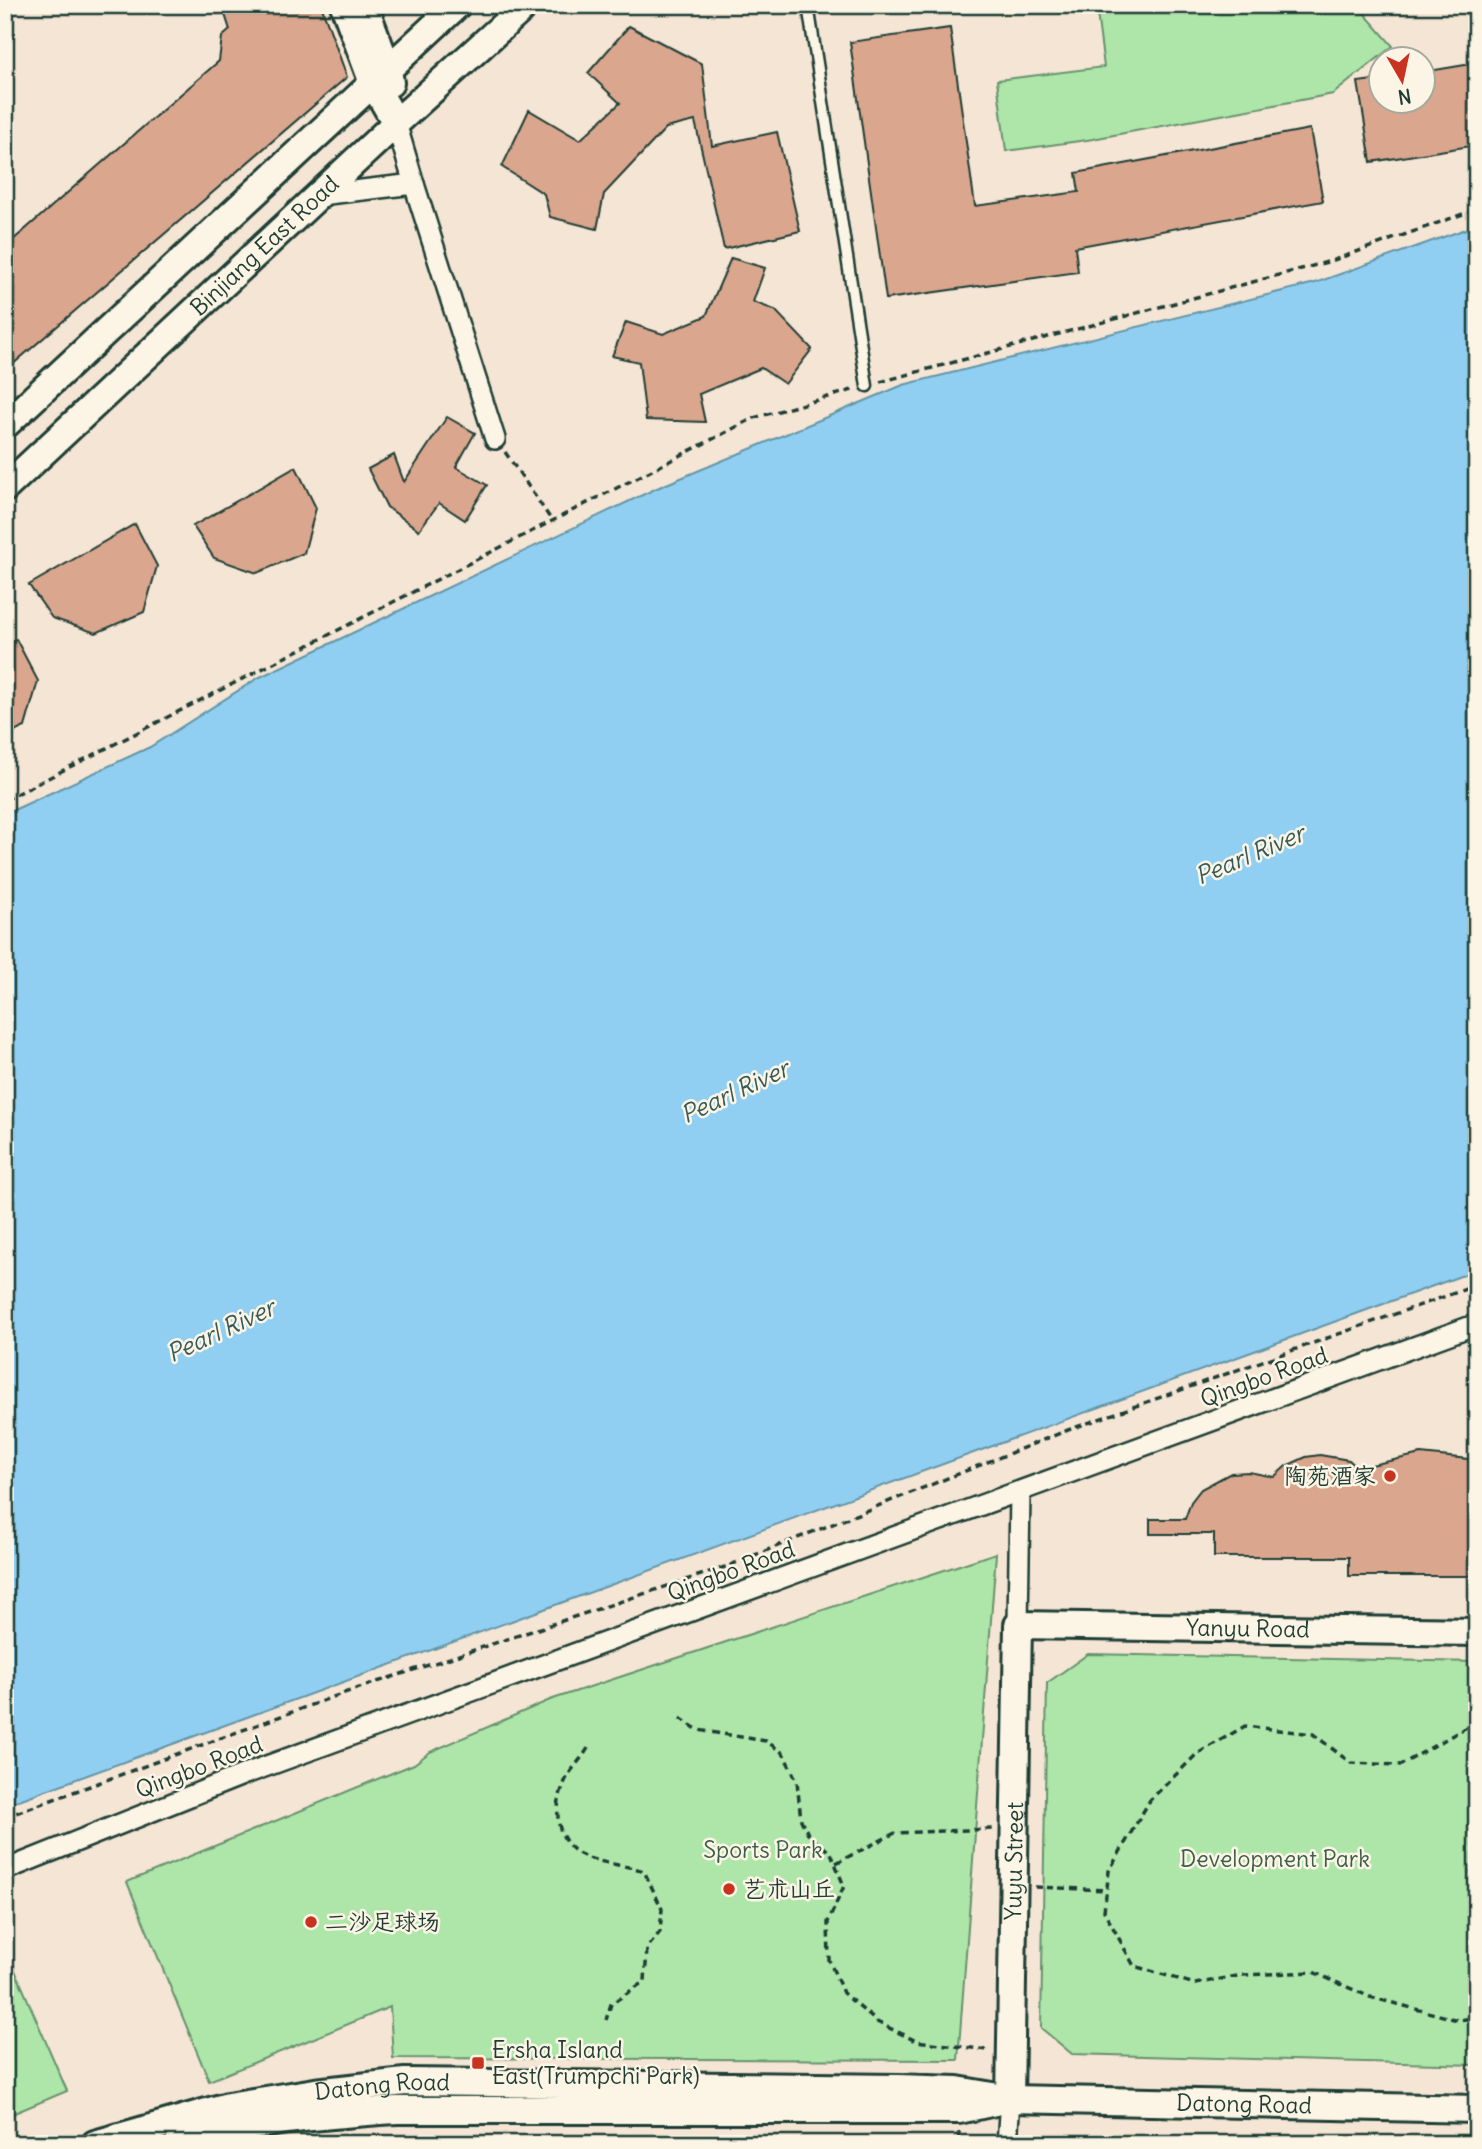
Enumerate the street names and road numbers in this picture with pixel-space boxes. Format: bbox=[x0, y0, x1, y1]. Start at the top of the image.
street label: Binjiang East Road bbox=[184, 169, 344, 322]
street label: Qingbo Road bbox=[1196, 1340, 1332, 1413]
street label: Qingbo Road bbox=[663, 1534, 799, 1607]
street label: Yanyu Road bbox=[1186, 1613, 1310, 1643]
street label: Qingbo Road bbox=[131, 1729, 266, 1804]
street label: Yuyu Street bbox=[998, 1801, 1029, 1920]
street label: Datong Road bbox=[313, 2066, 450, 2106]
street label: Datong Road bbox=[1176, 2088, 1312, 2119]

